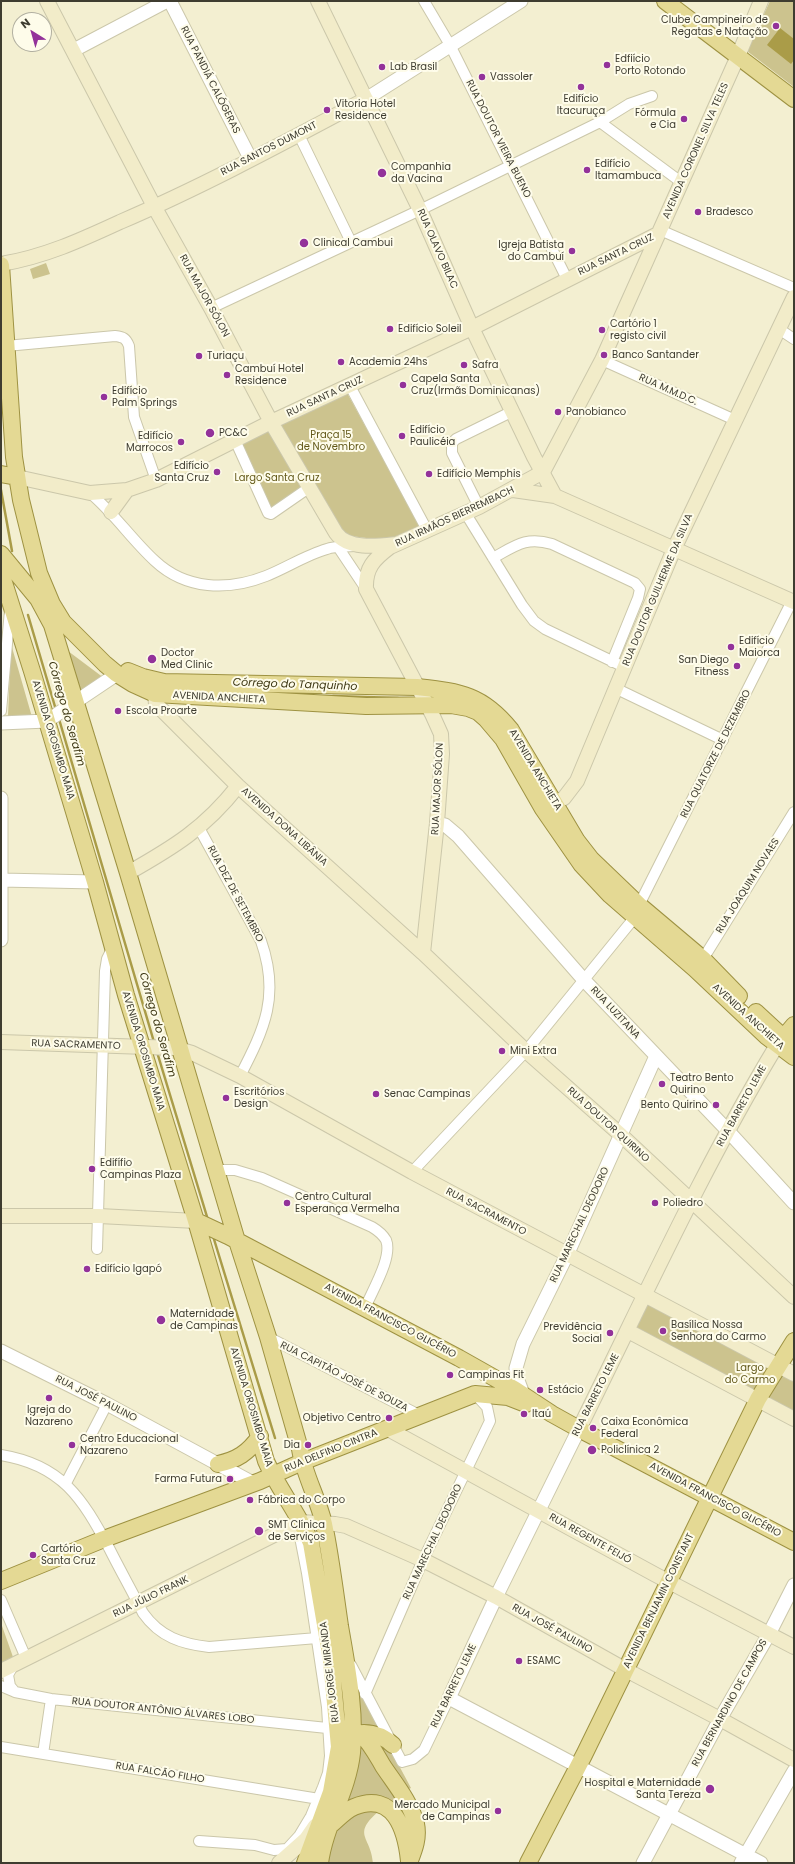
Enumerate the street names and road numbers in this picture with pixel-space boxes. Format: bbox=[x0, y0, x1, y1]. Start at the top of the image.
street label: RUA PANDIÁ CALÓGERAS bbox=[178, 24, 242, 136]
street label: RUA DOUTOR VIEIRA BUENO bbox=[463, 78, 533, 200]
street label: AVENIDA CORONEL SILVA TELES bbox=[660, 81, 732, 221]
street label: RUA SANTOS DUMONT bbox=[219, 119, 319, 179]
street label: RUA OLAVO BILAC bbox=[414, 207, 460, 291]
street label: RUA SANTA CRUZ bbox=[576, 231, 656, 279]
street label: RUA MAJOR SÓLON bbox=[176, 253, 232, 339]
street label: RUA M.M.D.C. bbox=[637, 372, 699, 408]
street label: RUA SANTA CRUZ bbox=[285, 374, 365, 420]
street label: RUA IRMÃOS BIERREMBACH bbox=[394, 484, 516, 550]
street label: RUA DOUTOR GUILHERME DA SILVA bbox=[620, 512, 696, 668]
street label: AVENIDA OROSIMBO MAIA bbox=[29, 679, 77, 801]
street label: RUA QUATORZE DE DEZEMBRO bbox=[678, 688, 754, 820]
street label: AVENIDA ANCHIETA bbox=[172, 690, 266, 706]
street label: AVENIDA ANCHIETA bbox=[506, 727, 564, 813]
street label: RUA MAJOR SÓLON bbox=[430, 743, 446, 835]
street label: AVENIDA DONA LIBÂNIA bbox=[238, 785, 330, 869]
street label: RUA JOAQUIM NOVAES bbox=[714, 836, 782, 936]
street label: RUA DEZ DE SETEMBRO bbox=[204, 844, 266, 944]
street label: AVENIDA ANCHIETA bbox=[710, 982, 786, 1052]
street label: RUA LUZITANA bbox=[588, 984, 642, 1042]
street label: AVENIDA OROSIMBO MAIA bbox=[119, 990, 167, 1112]
street label: RUA SACRAMENTO bbox=[31, 1037, 121, 1053]
street label: RUA BARRETO LEME bbox=[715, 1063, 769, 1149]
street label: RUA DOUTOR QUIRINO bbox=[564, 1085, 652, 1165]
street label: RUA MARECHAL DEODORO bbox=[548, 1165, 612, 1285]
street label: RUA SACRAMENTO bbox=[444, 1186, 528, 1238]
street label: AVENIDA FRANCISCO GLICÉRIO bbox=[322, 1281, 458, 1361]
street label: RUA CAPITÃO JOSÉ DE SOUZA bbox=[278, 1339, 410, 1415]
street label: AVENIDA OROSIMBO MAIA bbox=[227, 1346, 275, 1468]
street label: RUA BARRETO LEME bbox=[570, 1351, 622, 1439]
street label: RUA JOSÉ PAULINO bbox=[53, 1373, 139, 1425]
street label: RUA DELFINO CINTRA bbox=[283, 1427, 379, 1475]
street label: AVENIDA FRANCISCO GLICÉRIO bbox=[647, 1460, 783, 1540]
street label: RUA MARECHAL DEODORO bbox=[401, 1482, 465, 1602]
street label: RUA REGENTE FEIJÓ bbox=[547, 1511, 633, 1567]
street label: AVENIDA BENJAMIN CONSTANT bbox=[621, 1532, 697, 1670]
street label: RUA JÚLIO FRANK bbox=[111, 1574, 191, 1620]
street label: RUA JOSÉ PAULINO bbox=[510, 1602, 594, 1656]
street label: RUA JORGE MIRANDA bbox=[318, 1621, 342, 1723]
street label: RUA BERNARDINO DE CAMPOS bbox=[690, 1637, 770, 1769]
street label: RUA BARRETO LEME bbox=[429, 1642, 479, 1730]
street label: RUA DOUTOR ANTÔNIO ÁLVARES LOBO bbox=[71, 1695, 255, 1727]
street label: RUA FALCÃO FILHO bbox=[115, 1760, 205, 1786]

